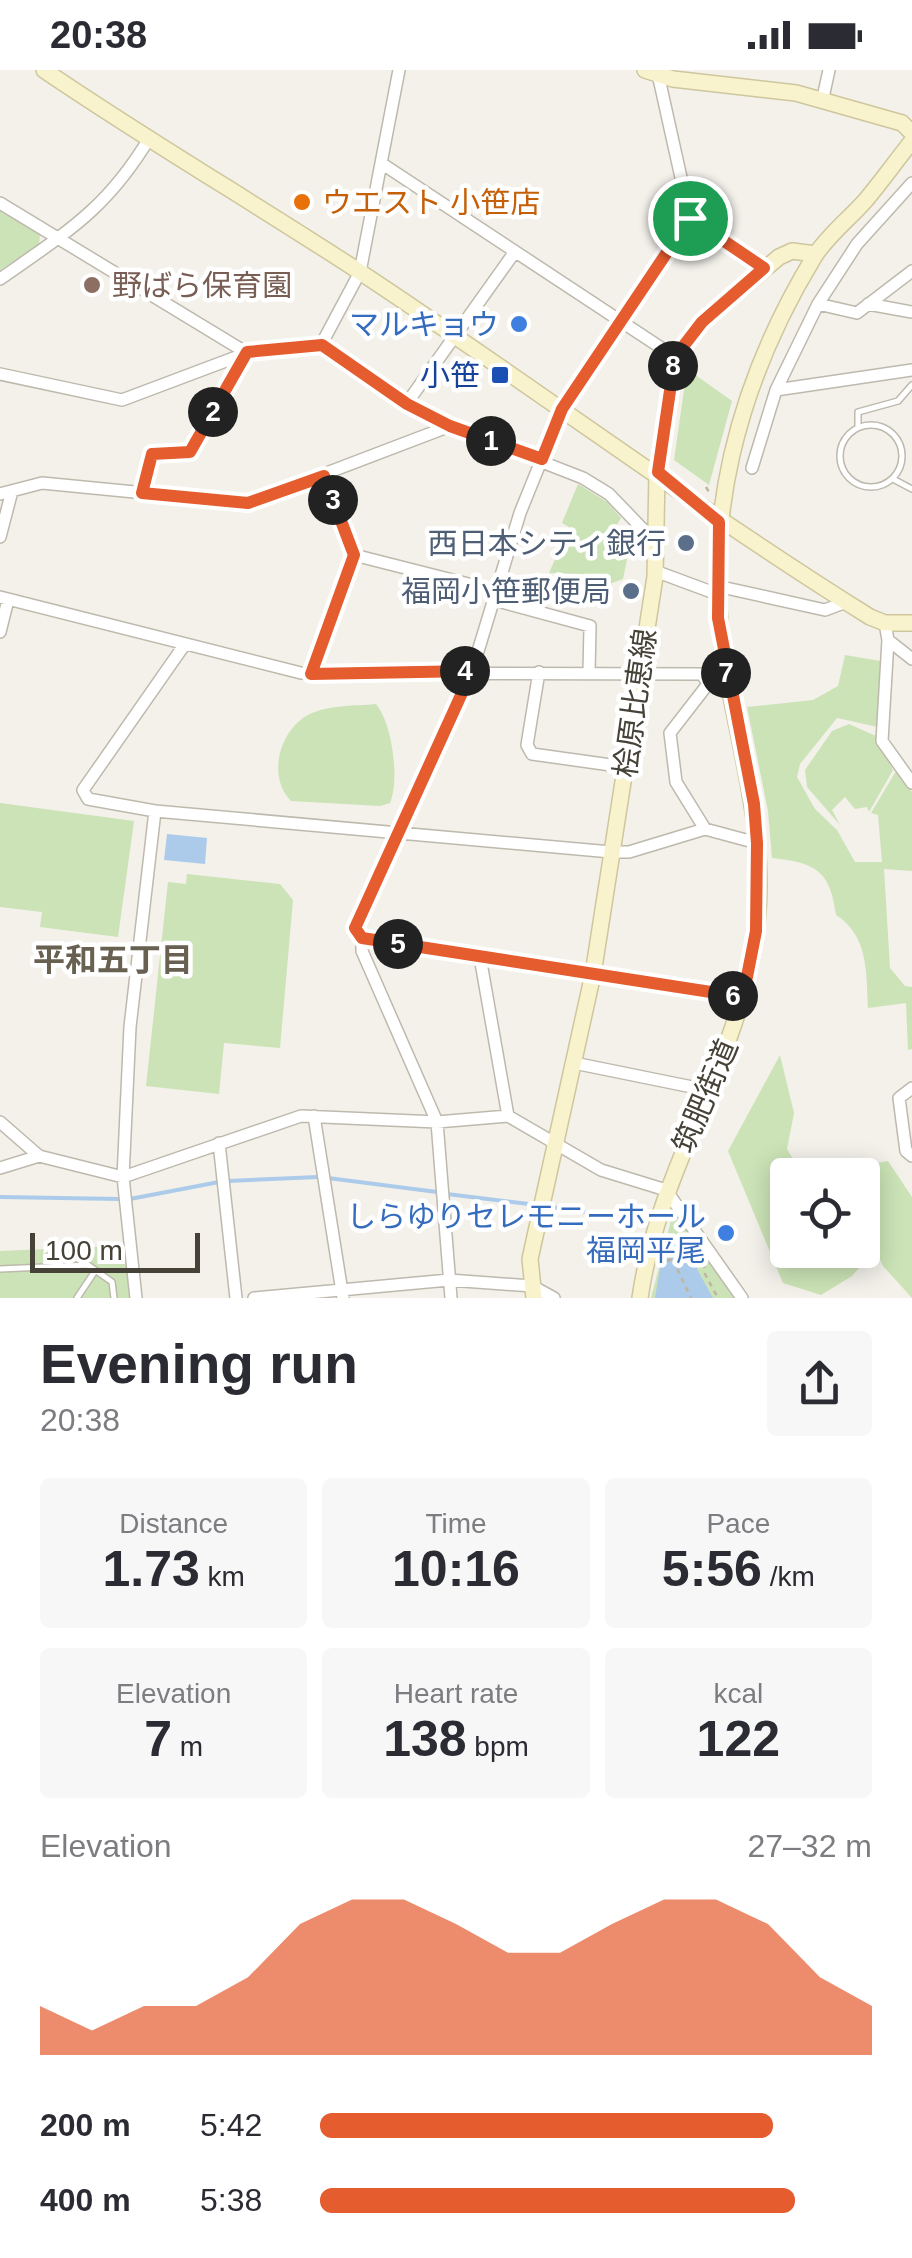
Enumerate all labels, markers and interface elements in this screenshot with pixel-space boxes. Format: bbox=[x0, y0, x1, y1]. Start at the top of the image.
text: 20:38 bbox=[50, 14, 147, 56]
pin bbox=[648, 176, 733, 261]
place label: ウエスト 小笹店 bbox=[322, 186, 540, 219]
marker: ウエスト 小笹店 bbox=[291, 191, 313, 213]
icon: arrive bbox=[663, 191, 718, 246]
place label: 野ばら保育園 bbox=[112, 269, 292, 302]
marker: 野ばら保育園 bbox=[81, 274, 103, 296]
place label: マルキョウ bbox=[349, 308, 499, 341]
marker: マルキョウ bbox=[508, 313, 530, 335]
pin: 8 bbox=[648, 341, 698, 391]
text: 8 bbox=[665, 350, 681, 381]
place label: 小笹 bbox=[420, 359, 480, 392]
marker: 小笹 bbox=[489, 364, 511, 386]
pin: 2 bbox=[188, 387, 238, 437]
text: 2 bbox=[205, 396, 221, 427]
pin: 1 bbox=[466, 416, 516, 466]
text: 1 bbox=[483, 425, 499, 456]
pin: 3 bbox=[308, 475, 358, 525]
text: 3 bbox=[325, 484, 341, 515]
place label: 西日本シティ銀行 bbox=[428, 527, 666, 560]
marker: 西日本シティ銀行 bbox=[675, 532, 697, 554]
place label: 福岡小笹郵便局 bbox=[401, 575, 611, 608]
marker: 福岡小笹郵便局 bbox=[620, 580, 642, 602]
street label: 桧原比恵線 bbox=[608, 626, 662, 780]
pin: 4 bbox=[440, 646, 490, 696]
pin: 7 bbox=[701, 648, 751, 698]
text: 4 bbox=[457, 655, 473, 686]
text: 7 bbox=[718, 657, 734, 688]
pin: 5 bbox=[373, 919, 423, 969]
text: 5 bbox=[390, 928, 406, 959]
district label: 平和五丁目 bbox=[33, 942, 193, 978]
pin: 6 bbox=[708, 971, 758, 1021]
text: 6 bbox=[725, 980, 741, 1011]
street label: 筑肥街道 bbox=[666, 1034, 744, 1158]
map controls bbox=[770, 1158, 880, 1268]
button: locate bbox=[770, 1158, 880, 1268]
place label: しらゆりセレモニーホール 福岡平尾 bbox=[346, 1200, 706, 1267]
marker: しらゆりセレモニーホール 福岡平尾 bbox=[715, 1222, 737, 1244]
scale bar bbox=[30, 1228, 200, 1272]
text: 100 m bbox=[45, 1235, 123, 1266]
button: share bbox=[767, 1331, 872, 1436]
text: Evening run bbox=[40, 1333, 358, 1395]
text: 20:38 bbox=[40, 1402, 120, 1438]
text: Distance bbox=[119, 1508, 228, 1539]
text: Time bbox=[425, 1508, 487, 1539]
text: Pace bbox=[706, 1508, 770, 1539]
text: 1.73 bbox=[102, 1541, 200, 1597]
text: 10:16 bbox=[392, 1541, 520, 1597]
text: 5:56 bbox=[662, 1541, 762, 1597]
text: km bbox=[200, 1561, 245, 1592]
text: /km bbox=[762, 1561, 815, 1592]
text: Elevation bbox=[116, 1678, 231, 1709]
text: Heart rate bbox=[394, 1678, 518, 1709]
text: kcal bbox=[713, 1678, 763, 1709]
text: 7 bbox=[144, 1711, 172, 1767]
text: 138 bbox=[383, 1711, 467, 1767]
text: 122 bbox=[697, 1711, 780, 1767]
text: m bbox=[172, 1731, 203, 1762]
text: bpm bbox=[467, 1731, 529, 1762]
text: Elevation bbox=[40, 1828, 172, 1864]
text: 27–32 m bbox=[747, 1828, 872, 1864]
text: 200 m bbox=[40, 2107, 131, 2143]
text: 5:42 bbox=[200, 2107, 262, 2143]
text: 400 m bbox=[40, 2182, 131, 2218]
text: 5:38 bbox=[200, 2182, 262, 2218]

